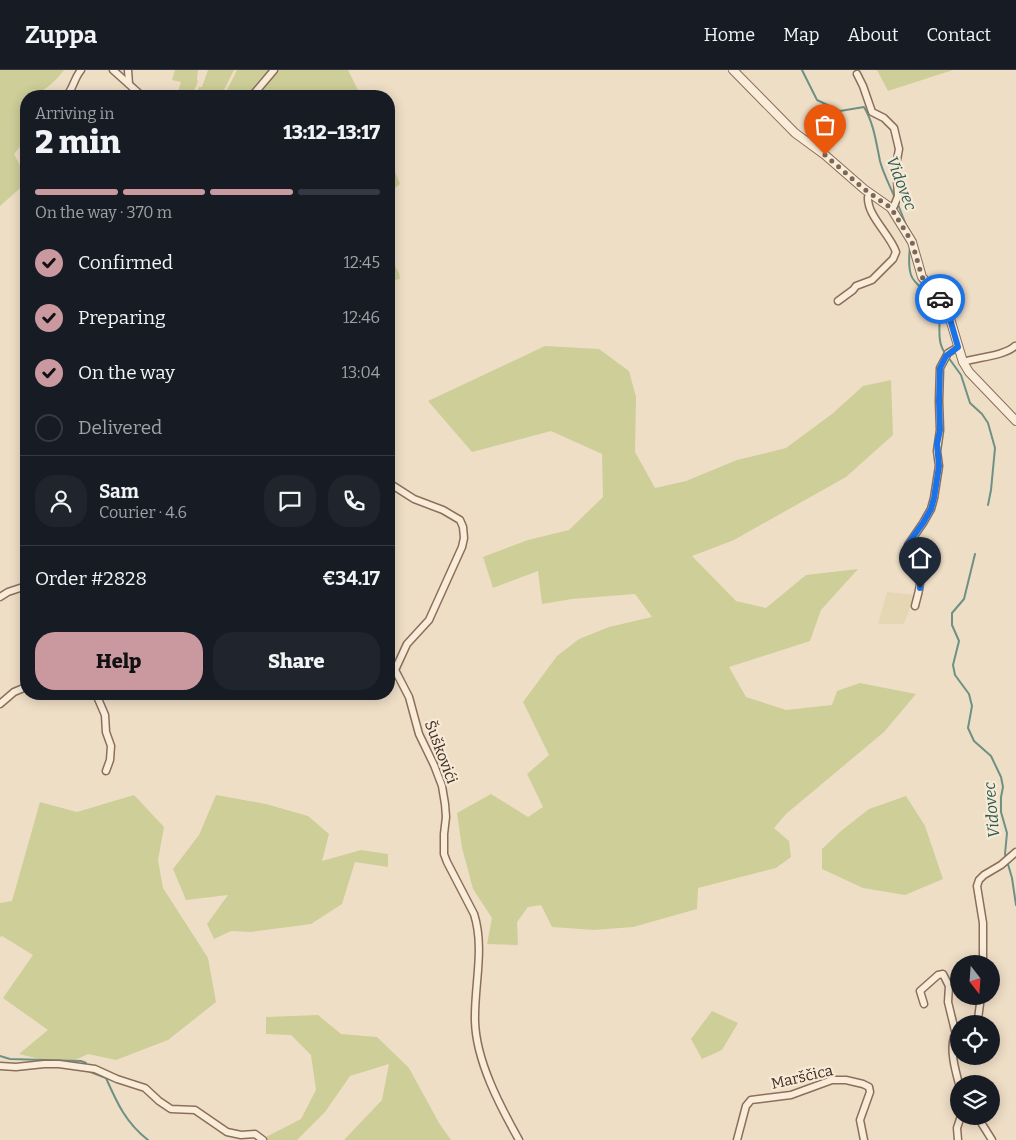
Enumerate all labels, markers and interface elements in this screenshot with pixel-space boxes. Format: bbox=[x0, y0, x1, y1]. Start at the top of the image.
text: Zuppa bbox=[25, 21, 97, 49]
text: Home bbox=[704, 24, 755, 46]
text: Map bbox=[783, 24, 819, 46]
text: About bbox=[847, 24, 898, 46]
text: Contact bbox=[926, 24, 991, 46]
text: Arriving in bbox=[35, 104, 114, 123]
pin bbox=[804, 104, 846, 155]
icon: bag bbox=[811, 111, 839, 139]
text: 13:12–13:17 bbox=[283, 121, 380, 144]
text: 2 min bbox=[35, 123, 121, 161]
water label: Vidovec bbox=[883, 154, 921, 213]
text: On the way · 370 m bbox=[35, 203, 172, 222]
icon: check bbox=[35, 249, 63, 277]
text: Confirmed bbox=[78, 251, 173, 274]
text: 12:45 bbox=[344, 253, 380, 272]
courier bbox=[915, 274, 965, 324]
icon: car bbox=[926, 285, 954, 313]
icon: check bbox=[35, 304, 63, 332]
text: Preparing bbox=[78, 306, 166, 329]
text: 12:46 bbox=[343, 308, 380, 327]
icon: check bbox=[35, 359, 63, 387]
text: On the way bbox=[78, 361, 175, 384]
text: 13:04 bbox=[341, 363, 380, 382]
text: Delivered bbox=[78, 416, 162, 439]
button: person bbox=[35, 475, 87, 527]
button: chat bbox=[264, 475, 316, 527]
button: phone bbox=[328, 475, 380, 527]
text: Sam bbox=[99, 480, 139, 503]
text: Courier · 4.6 bbox=[99, 503, 187, 522]
pin bbox=[899, 537, 941, 588]
icon: home bbox=[906, 544, 934, 572]
text: Order #2828 bbox=[35, 567, 147, 590]
text: €34.17 bbox=[322, 567, 380, 590]
button: Help bbox=[35, 632, 203, 690]
button: Share bbox=[213, 632, 380, 690]
street label: Šuškovići bbox=[421, 718, 461, 787]
water label: Vidovec bbox=[980, 781, 1003, 839]
north arrow bbox=[950, 955, 1000, 1005]
map controls bbox=[950, 955, 1000, 1125]
button: locate bbox=[950, 1015, 1000, 1065]
street label: Marščica bbox=[769, 1061, 835, 1093]
button: layers bbox=[950, 1075, 1000, 1125]

